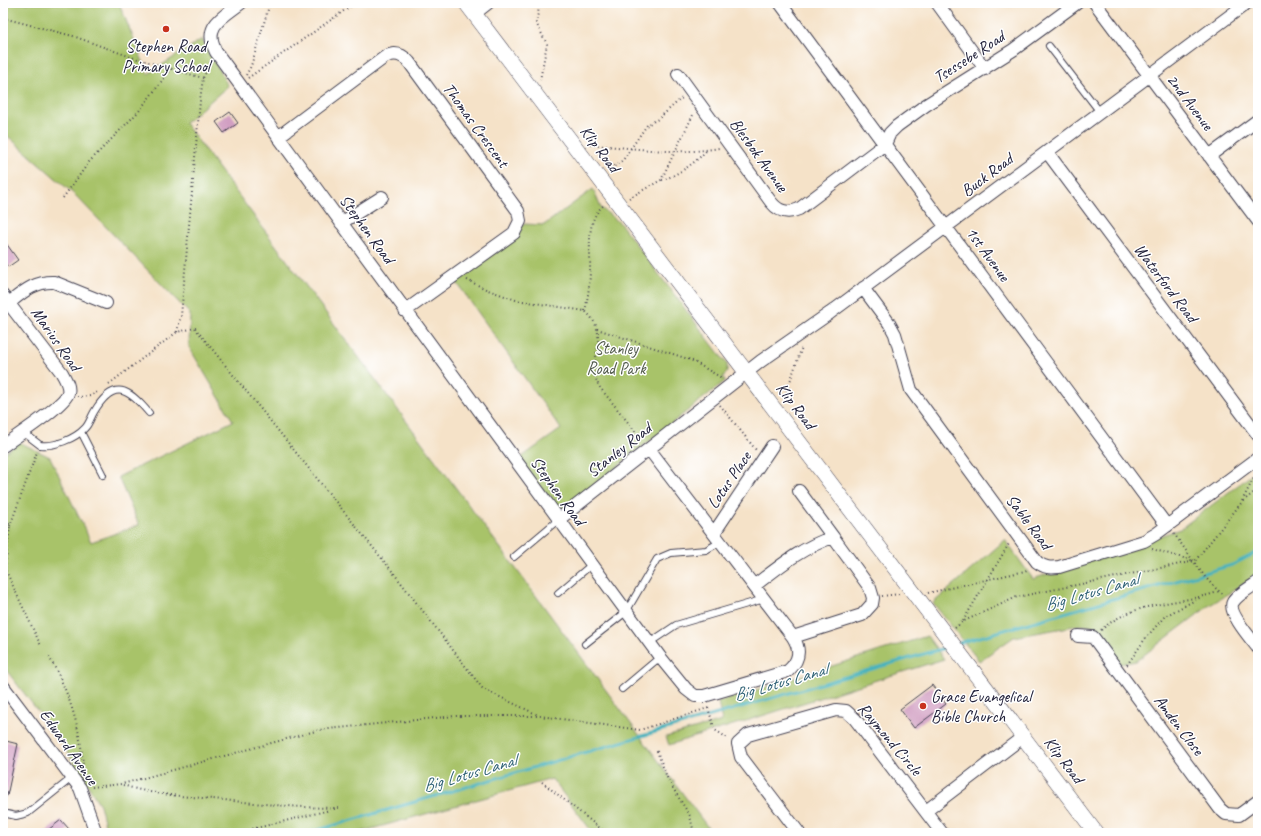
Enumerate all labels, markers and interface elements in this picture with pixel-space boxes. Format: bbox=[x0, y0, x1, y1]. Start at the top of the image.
marker: Stephen Road Primary School bbox=[161, 24, 171, 34]
street label: Tsessebe Road bbox=[930, 25, 1011, 88]
place label: Stephen Road Primary School bbox=[122, 36, 213, 77]
street label: 2nd Avenue bbox=[1162, 70, 1219, 136]
street label: Thomas Crescent bbox=[438, 78, 515, 173]
street label: Blesbok Avenue bbox=[725, 114, 794, 197]
street label: Klip Road bbox=[576, 121, 626, 178]
street label: Buck Road bbox=[957, 147, 1019, 201]
street label: Stephen Road bbox=[335, 190, 401, 270]
street label: 1st Avenue bbox=[961, 223, 1016, 287]
street label: Waterford Road bbox=[1130, 239, 1204, 328]
street label: Marius Road bbox=[26, 303, 87, 377]
park label: Stanley Road Park bbox=[586, 338, 647, 379]
street label: Klip Road bbox=[772, 378, 822, 435]
street label: Stanley Road bbox=[582, 416, 658, 482]
street label: Lotus Place bbox=[702, 446, 757, 513]
street label: Stephen Road bbox=[526, 452, 592, 532]
street label: Sable Road bbox=[1001, 490, 1058, 556]
water label: Big Lotus Canal bbox=[1042, 567, 1146, 616]
water label: Big Lotus Canal bbox=[731, 657, 835, 706]
place label: Grace Evangelical Bible Church bbox=[931, 686, 1034, 727]
street label: Amden Close bbox=[1149, 691, 1209, 761]
street label: Raymond Circle bbox=[853, 698, 928, 781]
marker: Grace Evangelical Bible Church bbox=[918, 701, 928, 711]
street label: Edward Avenue bbox=[35, 705, 104, 790]
street label: Klip Road bbox=[1040, 732, 1090, 789]
water label: Big Lotus Canal bbox=[420, 748, 524, 797]

